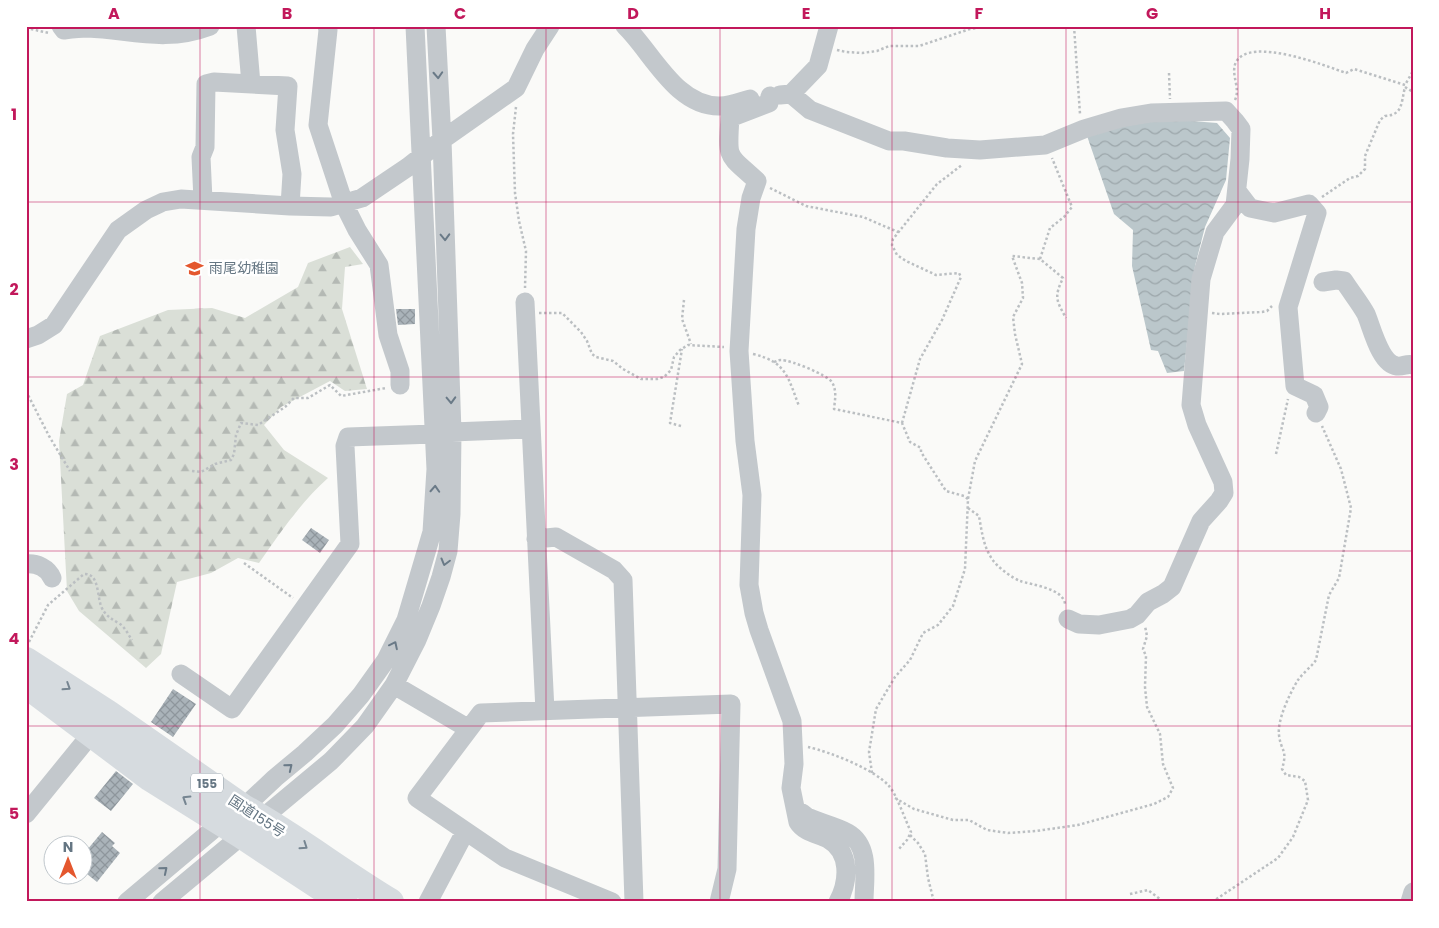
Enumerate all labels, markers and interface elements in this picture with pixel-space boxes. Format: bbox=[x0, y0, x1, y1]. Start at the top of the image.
text: A bbox=[108, 2, 120, 25]
text: B bbox=[282, 2, 292, 25]
text: C bbox=[454, 2, 466, 25]
text: D bbox=[627, 2, 639, 25]
text: E bbox=[802, 2, 810, 25]
text: F bbox=[975, 2, 984, 25]
text: G bbox=[1146, 2, 1158, 25]
text: H bbox=[1319, 2, 1331, 25]
one-way arrow bbox=[433, 71, 444, 79]
text: 1 bbox=[11, 103, 17, 126]
one-way arrow bbox=[440, 234, 451, 242]
school or university icon: 雨尾幼稚園 bbox=[185, 258, 205, 278]
place label: 雨尾幼稚園 bbox=[209, 258, 279, 278]
text: 2 bbox=[9, 278, 19, 301]
one-way arrow bbox=[446, 396, 456, 404]
text: 3 bbox=[9, 453, 19, 476]
one-way arrow bbox=[429, 484, 440, 492]
one-way arrow bbox=[440, 557, 451, 566]
text: 4 bbox=[9, 627, 20, 650]
one-way arrow bbox=[388, 641, 398, 650]
one-way arrow bbox=[62, 681, 71, 691]
one-way arrow bbox=[283, 764, 292, 772]
road number: 155 bbox=[191, 774, 223, 792]
street label: 国道155号 bbox=[225, 790, 289, 842]
one-way arrow bbox=[182, 796, 191, 806]
text: 5 bbox=[9, 802, 19, 825]
north arrow bbox=[42, 836, 92, 886]
text: N bbox=[63, 837, 73, 857]
one-way arrow bbox=[298, 840, 307, 849]
one-way arrow bbox=[158, 868, 167, 876]

